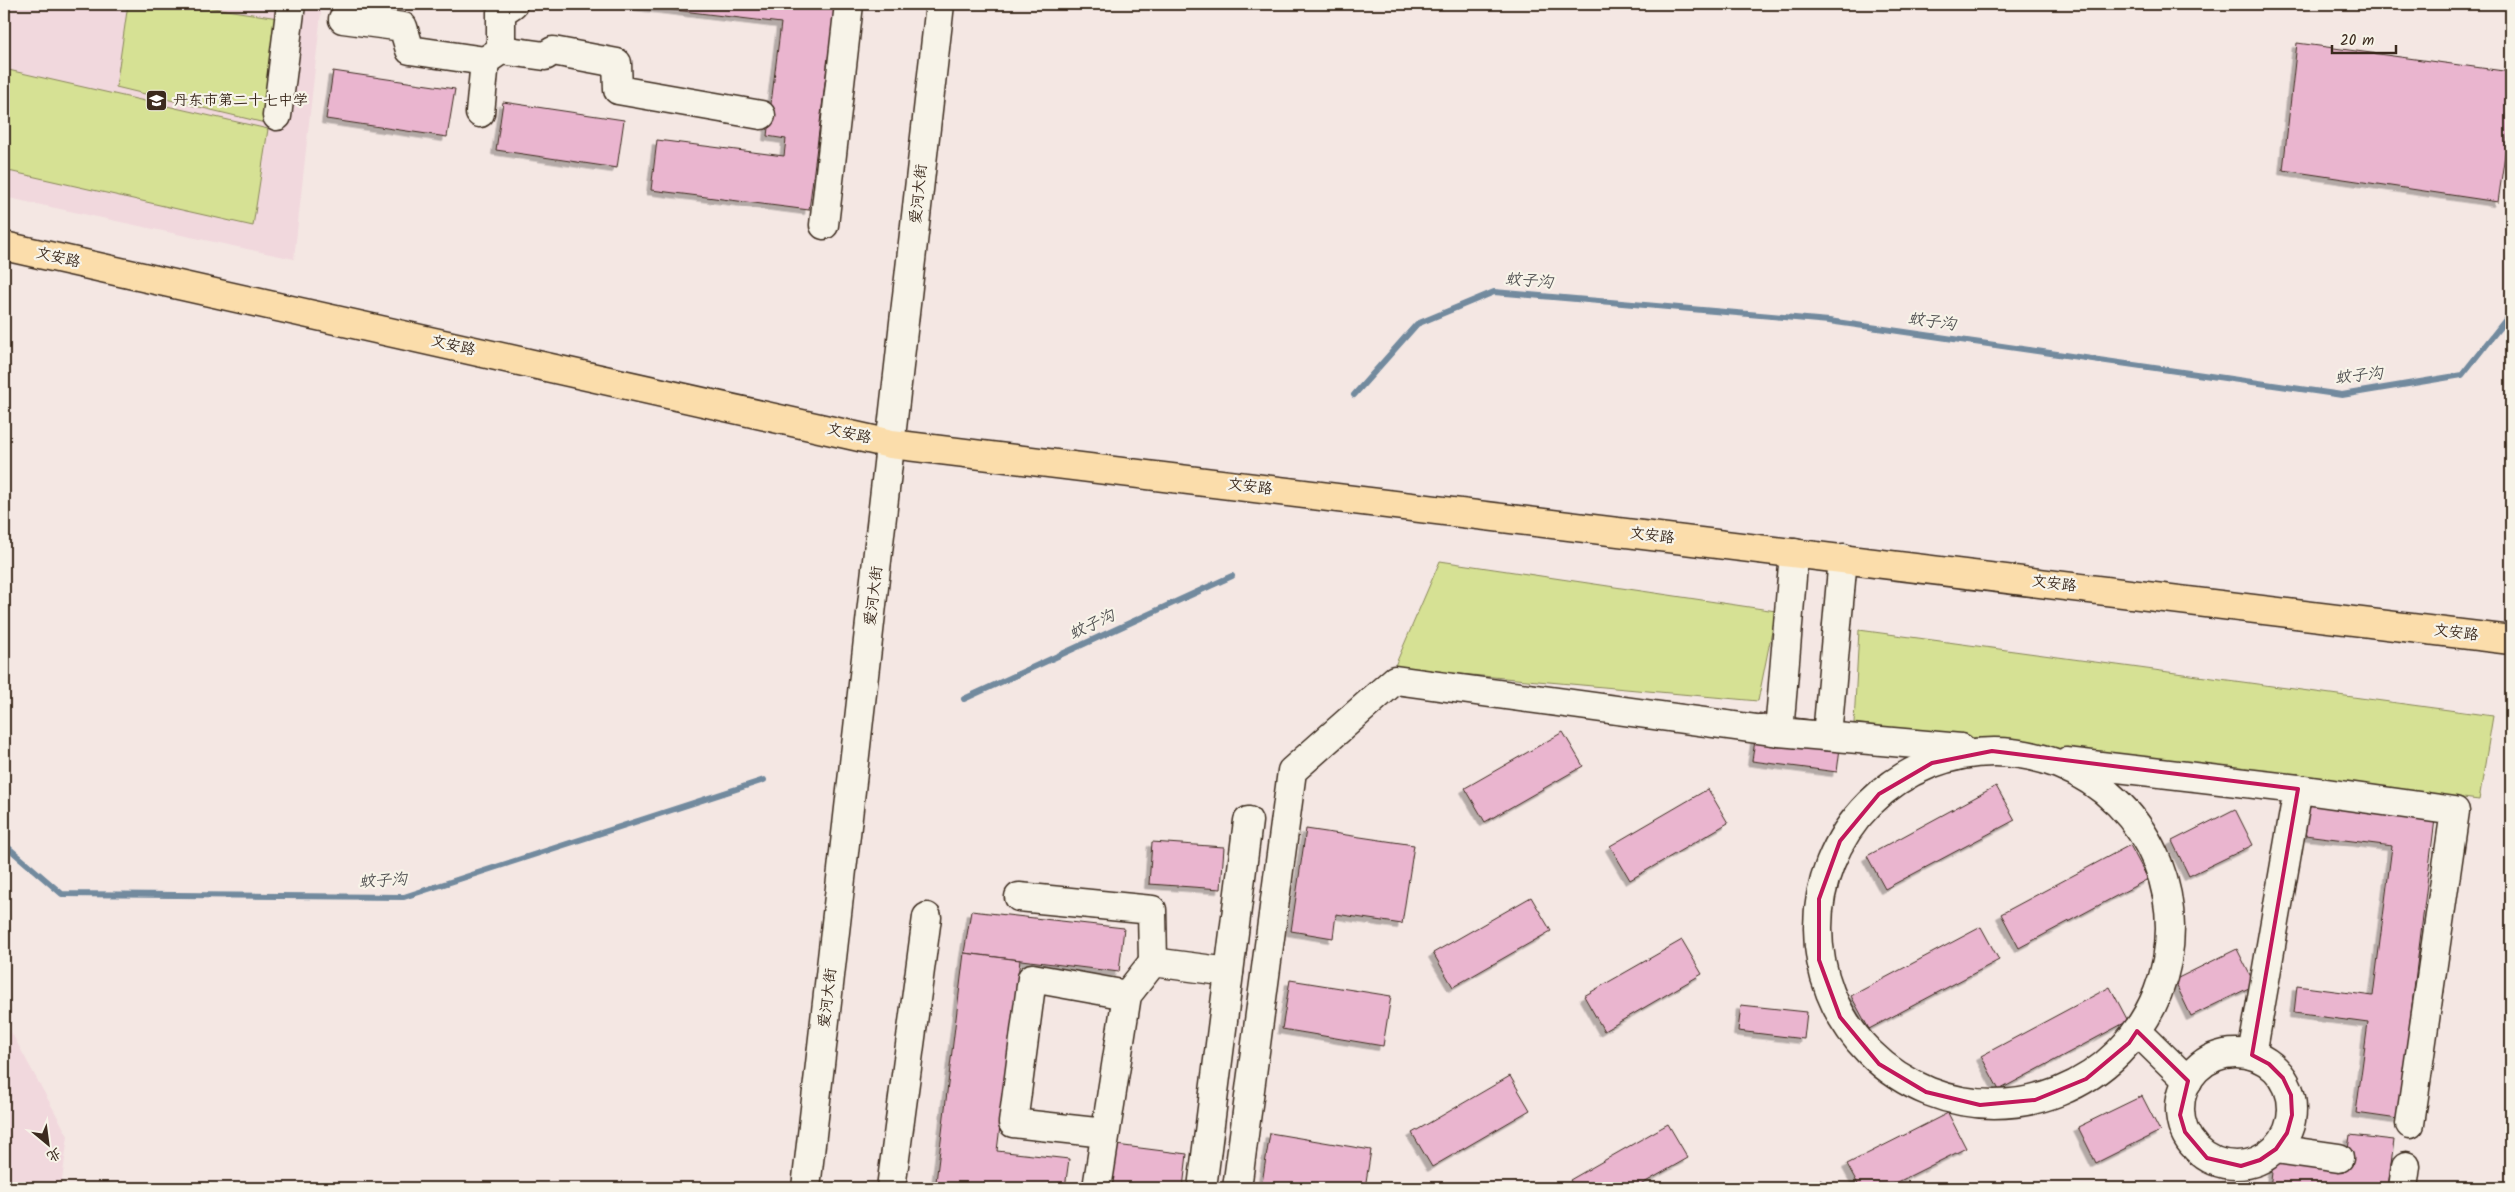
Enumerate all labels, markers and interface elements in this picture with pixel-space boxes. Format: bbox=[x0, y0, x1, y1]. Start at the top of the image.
scale bar bbox=[2332, 22, 2396, 54]
text: 20 m bbox=[2340, 29, 2374, 53]
school or university icon: 丹东市第二十七中学 bbox=[145, 89, 169, 113]
place label: 丹东市第二十七中学 bbox=[173, 89, 308, 113]
street label: 爱河大街 bbox=[904, 163, 934, 225]
street label: 文安路 bbox=[33, 241, 83, 275]
water label: 蚊子沟 bbox=[1504, 266, 1556, 296]
water label: 蚊子沟 bbox=[1906, 306, 1959, 338]
street label: 文安路 bbox=[428, 329, 478, 363]
water label: 蚊子沟 bbox=[2334, 361, 2386, 391]
street label: 文安路 bbox=[824, 417, 874, 451]
street label: 文安路 bbox=[1226, 472, 1274, 502]
street label: 文安路 bbox=[1628, 521, 1676, 551]
street label: 爱河大街 bbox=[858, 565, 890, 627]
street label: 文安路 bbox=[2030, 569, 2078, 599]
water label: 蚊子沟 bbox=[1065, 603, 1121, 646]
street label: 文安路 bbox=[2432, 618, 2480, 648]
water label: 蚊子沟 bbox=[358, 867, 410, 895]
street label: 爱河大街 bbox=[812, 967, 844, 1029]
north arrow bbox=[22, 1120, 72, 1170]
text: 北 bbox=[42, 1141, 65, 1168]

